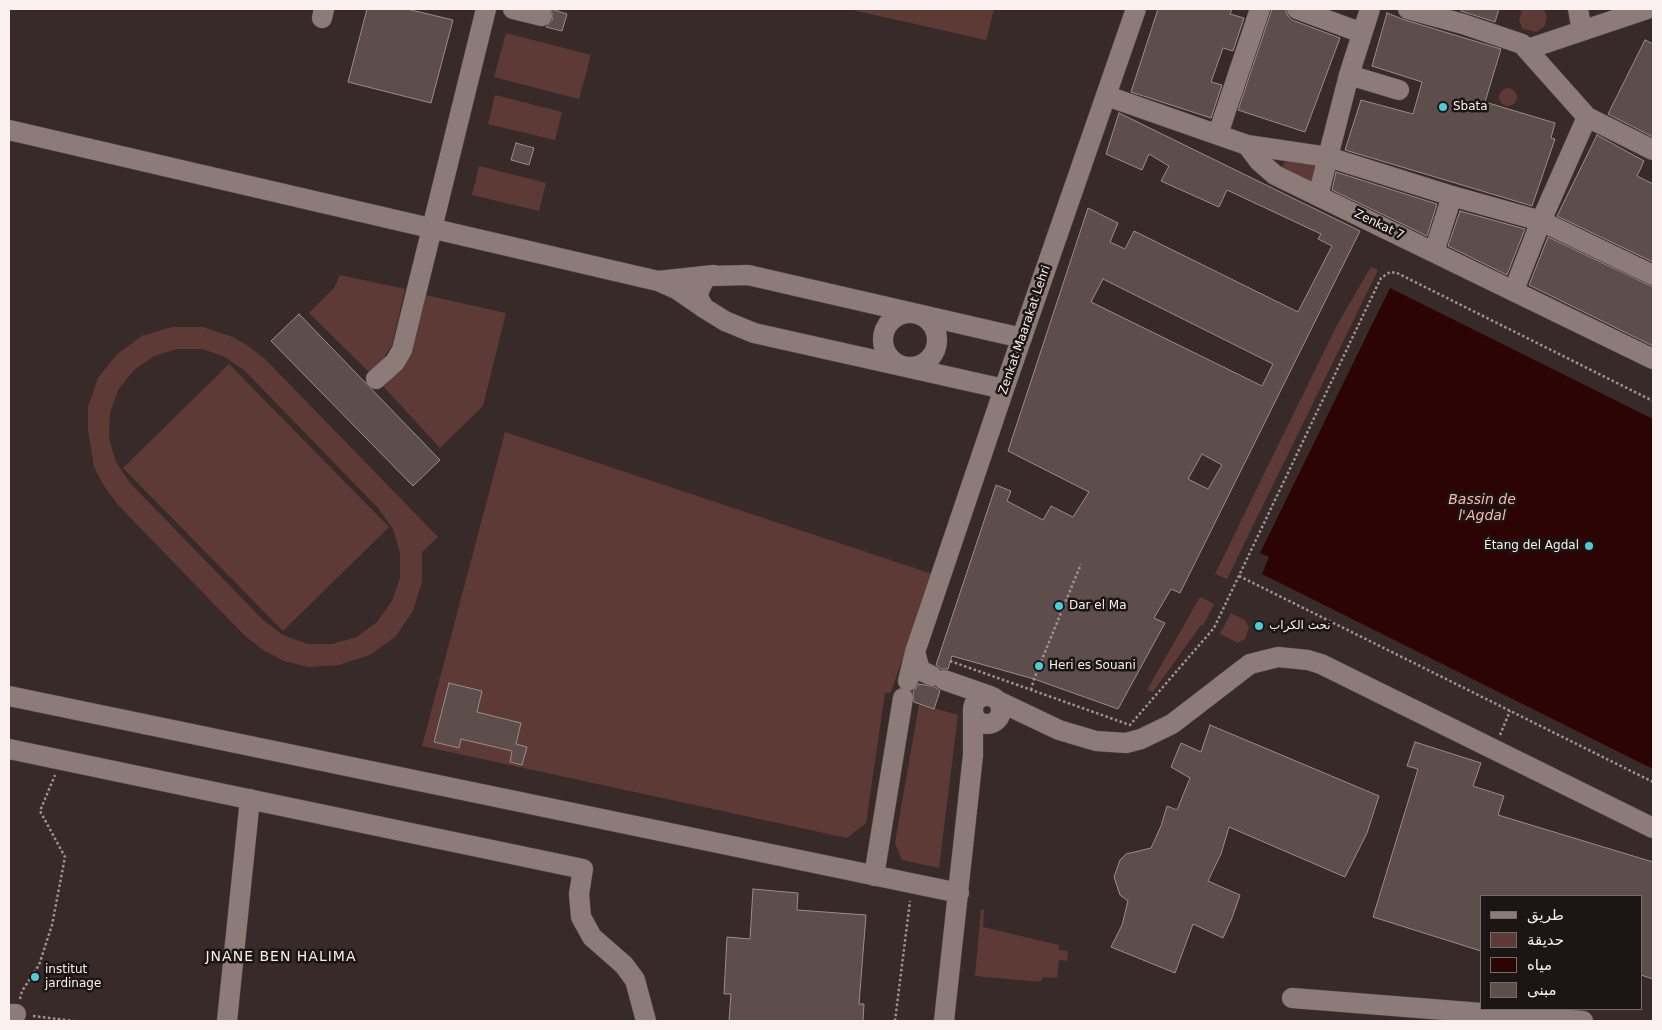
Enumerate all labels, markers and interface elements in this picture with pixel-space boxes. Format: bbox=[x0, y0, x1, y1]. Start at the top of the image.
place label: Sbata bbox=[1453, 100, 1488, 114]
marker: Sbata bbox=[1437, 101, 1449, 113]
street label: Zenkat 7 bbox=[1352, 207, 1406, 243]
street label: Zenkat Maarakat Lehri bbox=[996, 264, 1054, 396]
water label: Bassin de l'Agdal bbox=[1448, 492, 1516, 524]
place label: Étang del Agdal bbox=[1484, 539, 1579, 553]
marker: Étang del Agdal bbox=[1583, 540, 1595, 552]
place label: Dar el Ma bbox=[1069, 599, 1127, 613]
marker: Dar el Ma bbox=[1053, 600, 1065, 612]
place label: نحث الكراب bbox=[1269, 619, 1331, 633]
marker: نحث الكراب bbox=[1253, 620, 1265, 632]
place label: Heri es Souani bbox=[1049, 659, 1136, 673]
marker: Heri es Souani bbox=[1033, 660, 1045, 672]
legend bbox=[1480, 895, 1642, 1010]
text: طريق bbox=[1527, 906, 1564, 924]
text: حديقة bbox=[1527, 931, 1564, 949]
district label: JNANE BEN HALIMA bbox=[203, 949, 359, 965]
text: مياه bbox=[1527, 956, 1552, 974]
place label: institut jardinage bbox=[45, 963, 101, 991]
marker: institut jardinage bbox=[29, 971, 41, 983]
text: مبنى bbox=[1527, 981, 1557, 999]

